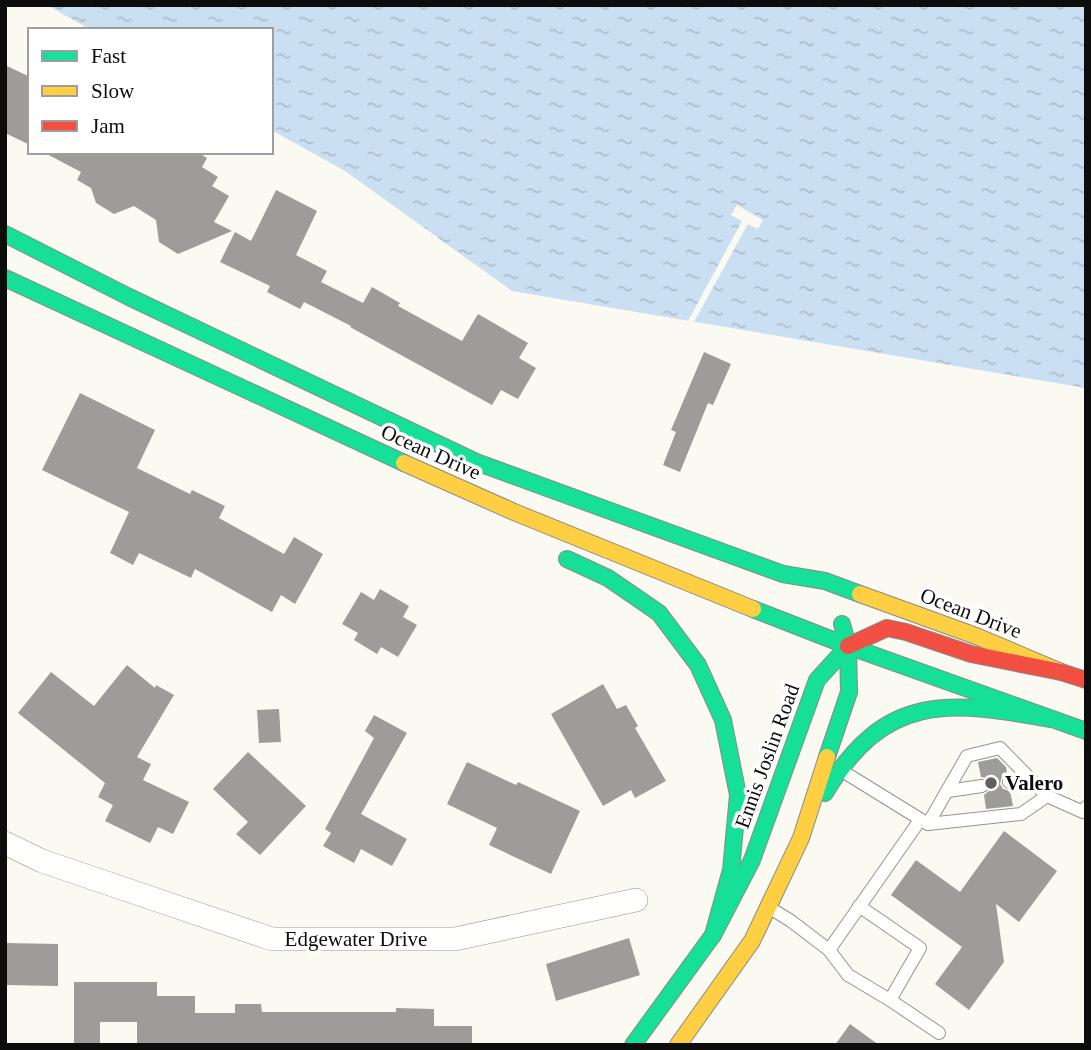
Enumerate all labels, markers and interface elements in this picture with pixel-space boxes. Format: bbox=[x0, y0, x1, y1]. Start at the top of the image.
legend bbox=[28, 28, 273, 154]
text: Fast bbox=[91, 44, 126, 68]
text: Slow bbox=[91, 79, 135, 103]
text: Jam bbox=[91, 114, 125, 138]
street label: Ocean Drive bbox=[377, 419, 485, 485]
street label: Ocean Drive bbox=[917, 583, 1025, 643]
street label: Ennis Joslin Road bbox=[730, 680, 804, 831]
place label: Valero bbox=[1005, 771, 1063, 795]
marker: Valero bbox=[983, 775, 999, 791]
street label: Edgewater Drive bbox=[285, 927, 427, 951]

